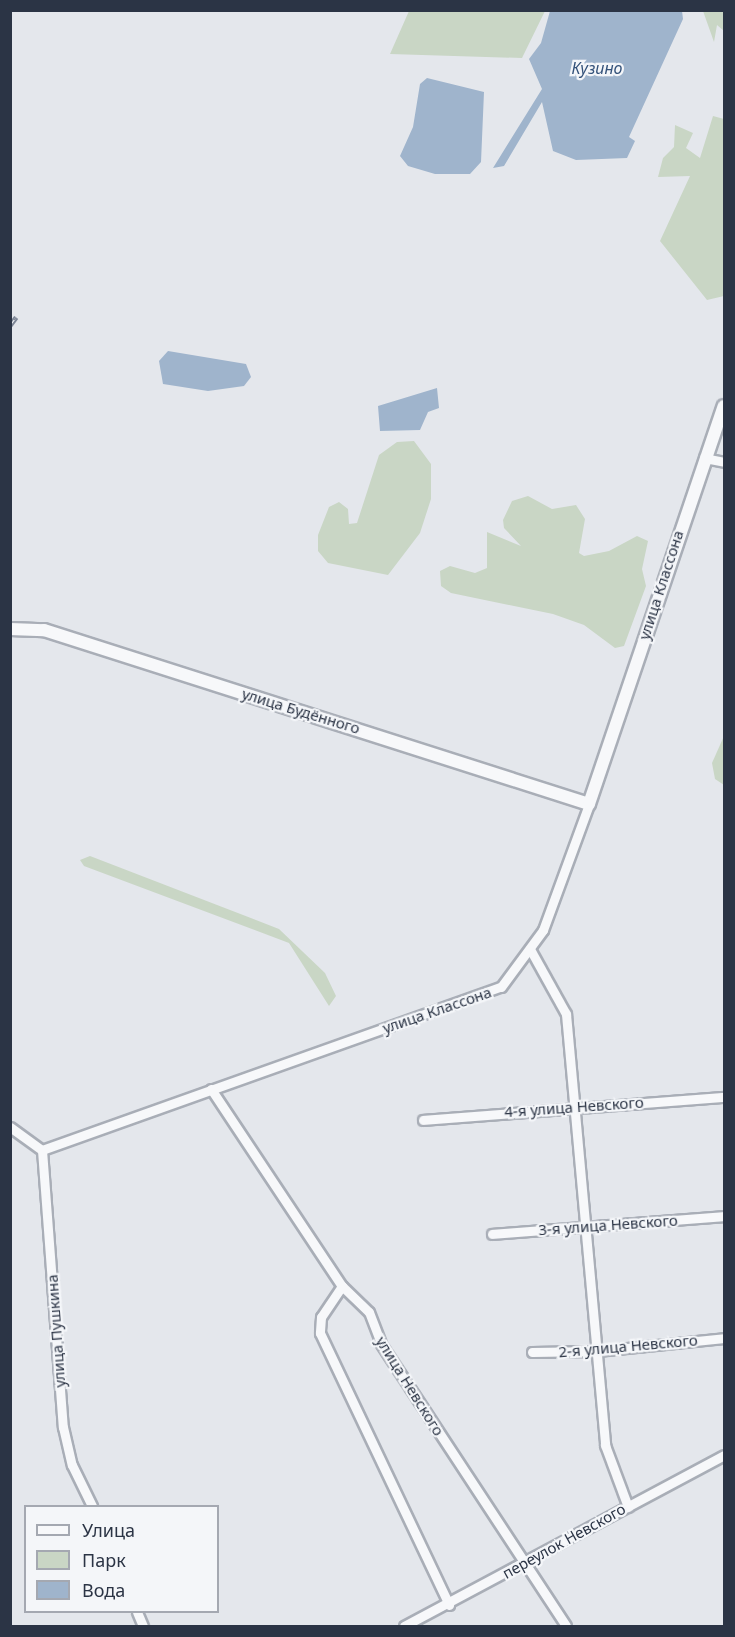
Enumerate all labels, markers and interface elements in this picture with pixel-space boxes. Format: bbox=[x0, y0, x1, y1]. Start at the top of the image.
water label: Кузино bbox=[572, 58, 622, 78]
street label: улица Классона bbox=[635, 528, 687, 642]
street label: улица Будённого bbox=[240, 685, 362, 737]
street label: улица Классона bbox=[380, 983, 494, 1037]
street label: 4-я улица Невского bbox=[504, 1093, 644, 1121]
street label: 3-я улица Невского bbox=[538, 1211, 678, 1239]
street label: улица Пушкина bbox=[43, 1274, 69, 1388]
street label: 2-я улица Невского bbox=[558, 1331, 698, 1361]
street label: улица Невского bbox=[372, 1333, 448, 1439]
street label: переулок Невского bbox=[499, 1500, 629, 1582]
legend bbox=[24, 1505, 219, 1613]
text: Улица bbox=[82, 1518, 135, 1542]
text: Парк bbox=[82, 1548, 126, 1572]
text: Вода bbox=[82, 1578, 125, 1602]

